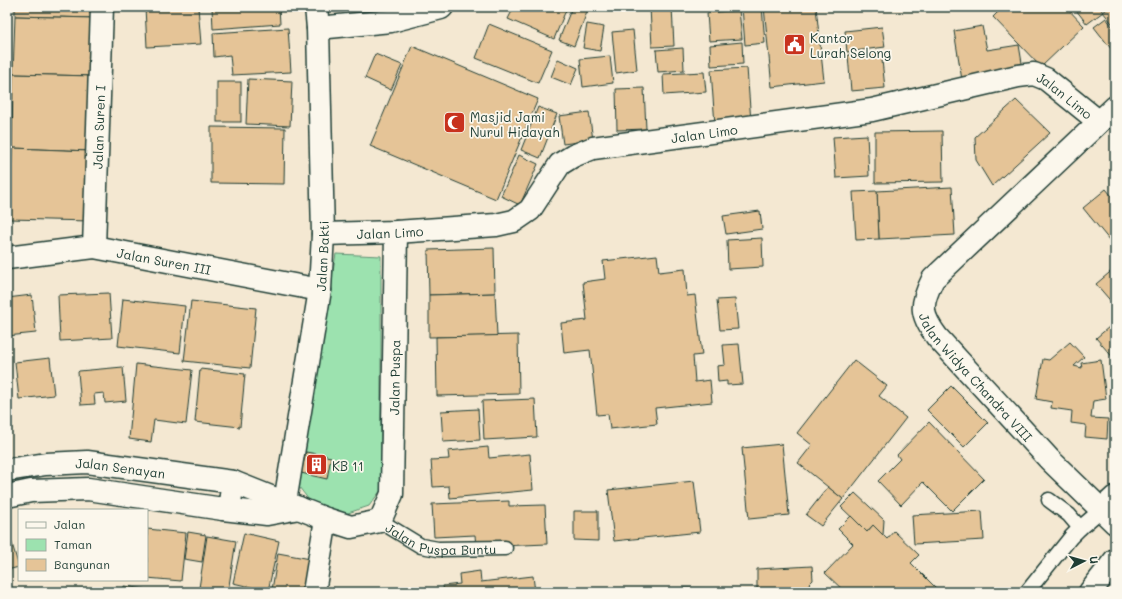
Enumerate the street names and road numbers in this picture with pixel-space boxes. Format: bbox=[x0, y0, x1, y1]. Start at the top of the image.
street label: Jalan Limo bbox=[1034, 68, 1097, 122]
street label: Jalan Suren I bbox=[88, 84, 108, 169]
street label: Jalan Limo bbox=[670, 120, 739, 146]
street label: Jalan Bakti bbox=[311, 220, 332, 292]
street label: Jalan Limo bbox=[356, 222, 424, 242]
street label: Jalan Suren III bbox=[116, 243, 213, 278]
street label: Jalan Widya Chandra VIII bbox=[916, 311, 1037, 445]
street label: Jalan Puspa bbox=[385, 339, 403, 415]
street label: Jalan Senayan bbox=[75, 453, 166, 481]
street label: Jalan Puspa Buntu bbox=[383, 518, 496, 558]

